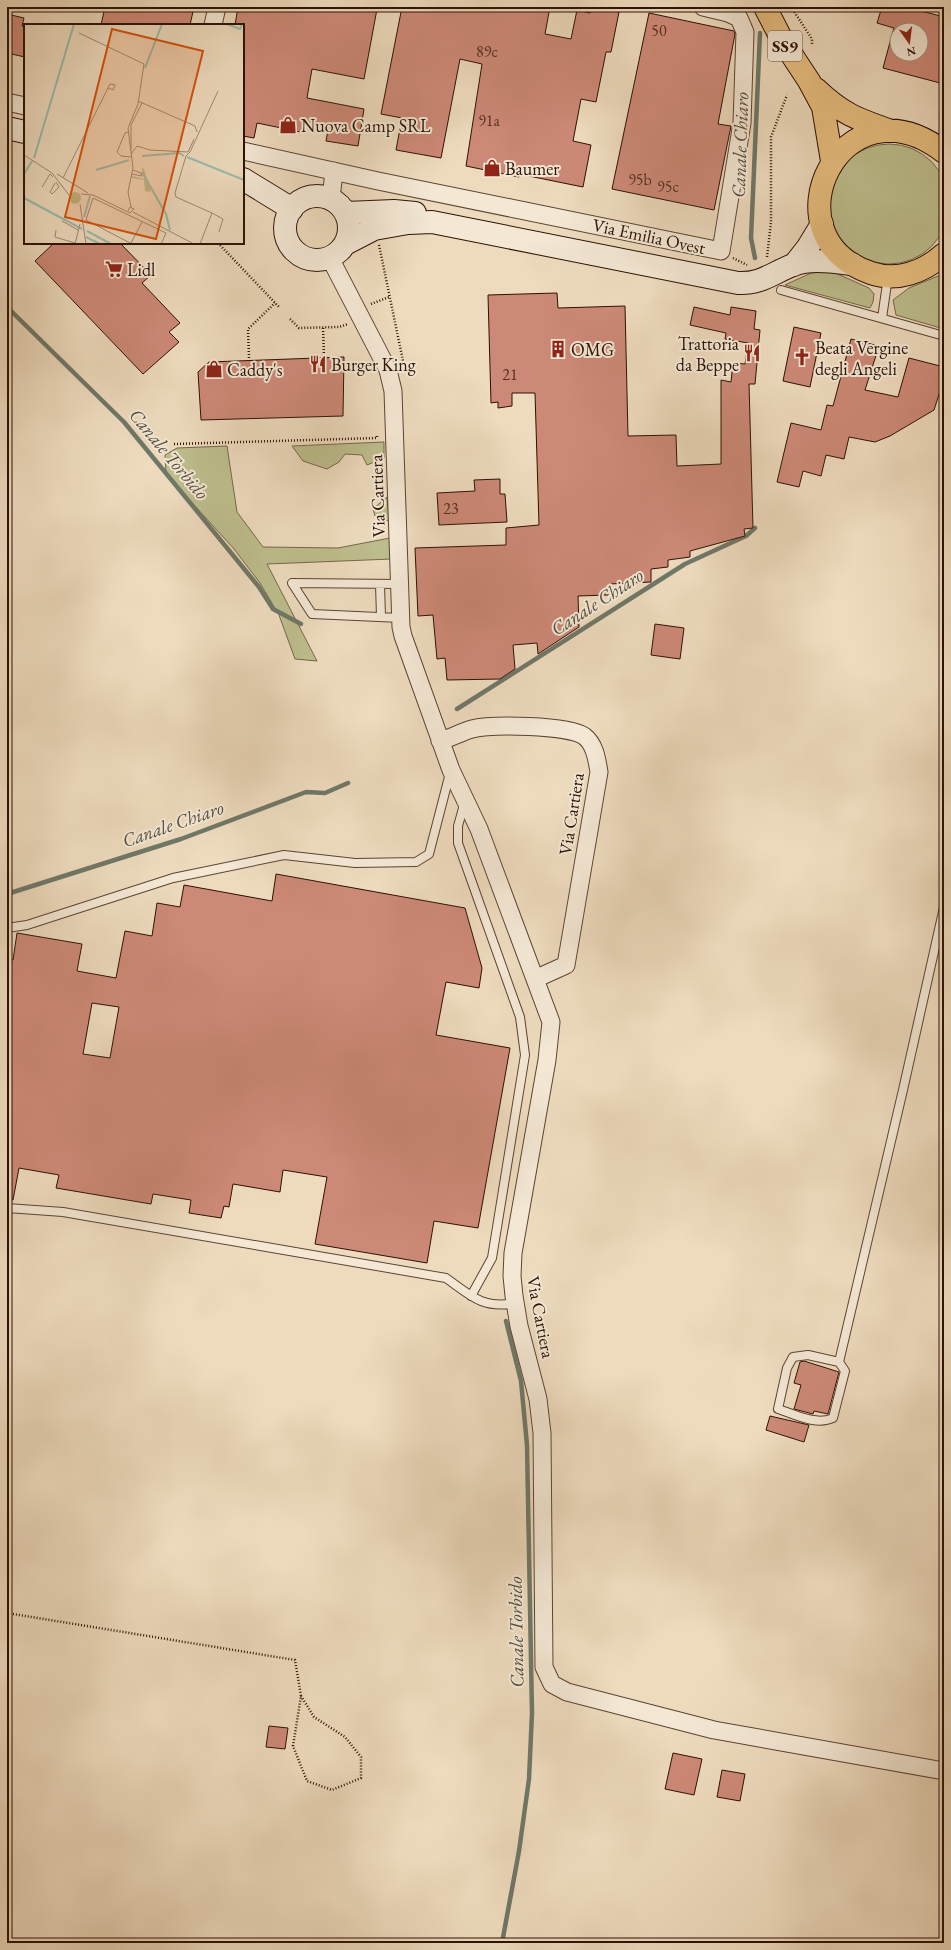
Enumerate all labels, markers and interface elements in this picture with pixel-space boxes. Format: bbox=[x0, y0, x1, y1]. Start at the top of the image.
house number: 50 bbox=[651, 20, 667, 41]
north arrow bbox=[889, 22, 929, 62]
inset map bbox=[24, 24, 244, 244]
road number: SS9 bbox=[768, 31, 802, 61]
house number: 89c bbox=[476, 41, 498, 62]
text: N bbox=[905, 44, 917, 60]
water label: Canale Chiaro bbox=[726, 92, 754, 198]
house number: 91a bbox=[478, 110, 500, 131]
place label: Nuova Camp SRL bbox=[301, 114, 431, 137]
shop icon: Nuova Camp SRL bbox=[278, 115, 298, 135]
place label: Baumer bbox=[505, 157, 559, 180]
shop icon: Baumer bbox=[482, 158, 502, 178]
house number: 95b bbox=[628, 169, 652, 190]
house number: 95c bbox=[657, 176, 679, 197]
street label: Via Emilia Ovest bbox=[591, 213, 708, 259]
place label: Lidl bbox=[127, 258, 155, 281]
supermarket icon: Lidl bbox=[104, 259, 124, 279]
place label: Trattoria da Beppe bbox=[676, 332, 740, 376]
place label: Beata Vergine degli Angeli bbox=[815, 336, 908, 380]
place label: OMG bbox=[571, 338, 614, 361]
building icon: OMG bbox=[548, 339, 568, 359]
restaurant icon: Trattoria da Beppe bbox=[742, 343, 762, 363]
church icon: Beata Vergine degli Angeli bbox=[792, 347, 812, 367]
place label: Burger King bbox=[331, 353, 416, 376]
restaurant icon: Burger King bbox=[308, 354, 328, 374]
place label: Caddy's bbox=[227, 358, 283, 381]
shop icon: Caddy's bbox=[204, 359, 224, 379]
house number: 21 bbox=[502, 364, 518, 385]
water label: Canale Torbido bbox=[124, 403, 214, 505]
street label: Via Cartiera bbox=[364, 453, 390, 538]
house number: 23 bbox=[443, 498, 459, 519]
water label: Canale Chiaro bbox=[546, 563, 648, 641]
street label: Via Cartiera bbox=[553, 770, 589, 857]
water label: Canale Chiaro bbox=[119, 795, 227, 853]
street label: Via Cartiera bbox=[522, 1274, 560, 1361]
water label: Canale Torbido bbox=[503, 1576, 529, 1688]

